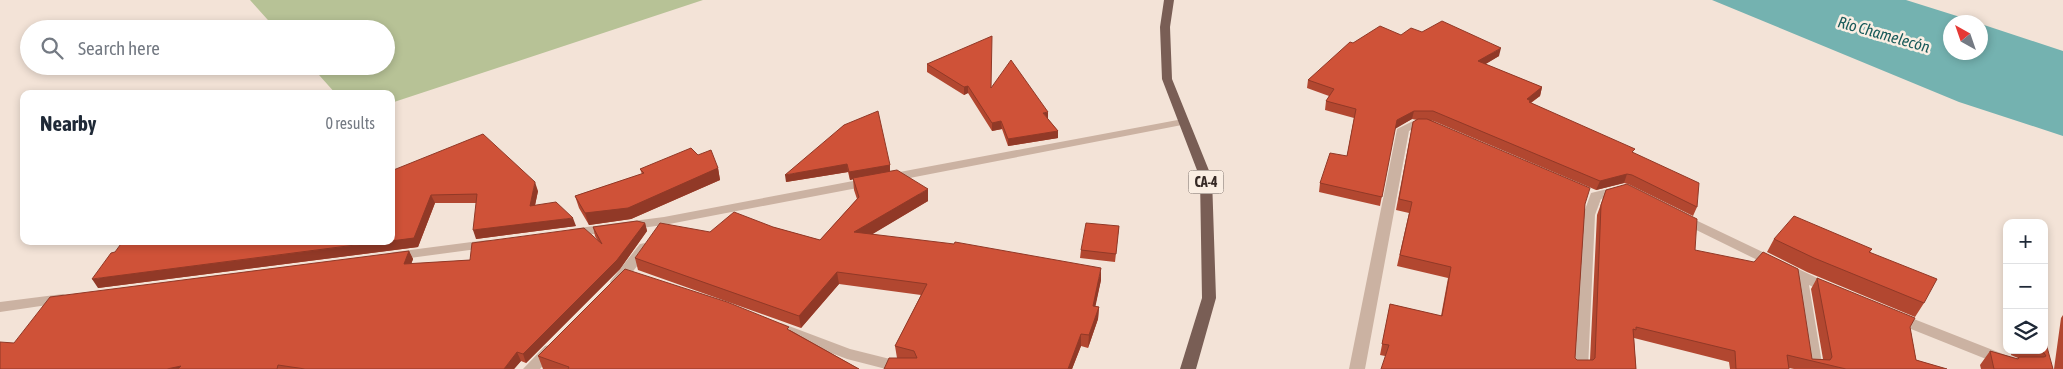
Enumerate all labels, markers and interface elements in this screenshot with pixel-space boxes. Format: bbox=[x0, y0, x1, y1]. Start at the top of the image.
water label: Río Chamelecón bbox=[1836, 12, 1932, 56]
north arrow bbox=[1943, 15, 1988, 60]
search box bbox=[20, 20, 395, 75]
icon: search bbox=[38, 34, 66, 62]
text: Search here bbox=[78, 37, 160, 59]
text: Nearby bbox=[40, 111, 96, 135]
text: 0 results bbox=[325, 114, 375, 132]
road number: CA-4 bbox=[1188, 170, 1224, 193]
map controls bbox=[2003, 219, 2048, 354]
button: + bbox=[2003, 219, 2048, 264]
button: − bbox=[2003, 264, 2048, 309]
button: layers bbox=[2003, 309, 2048, 354]

